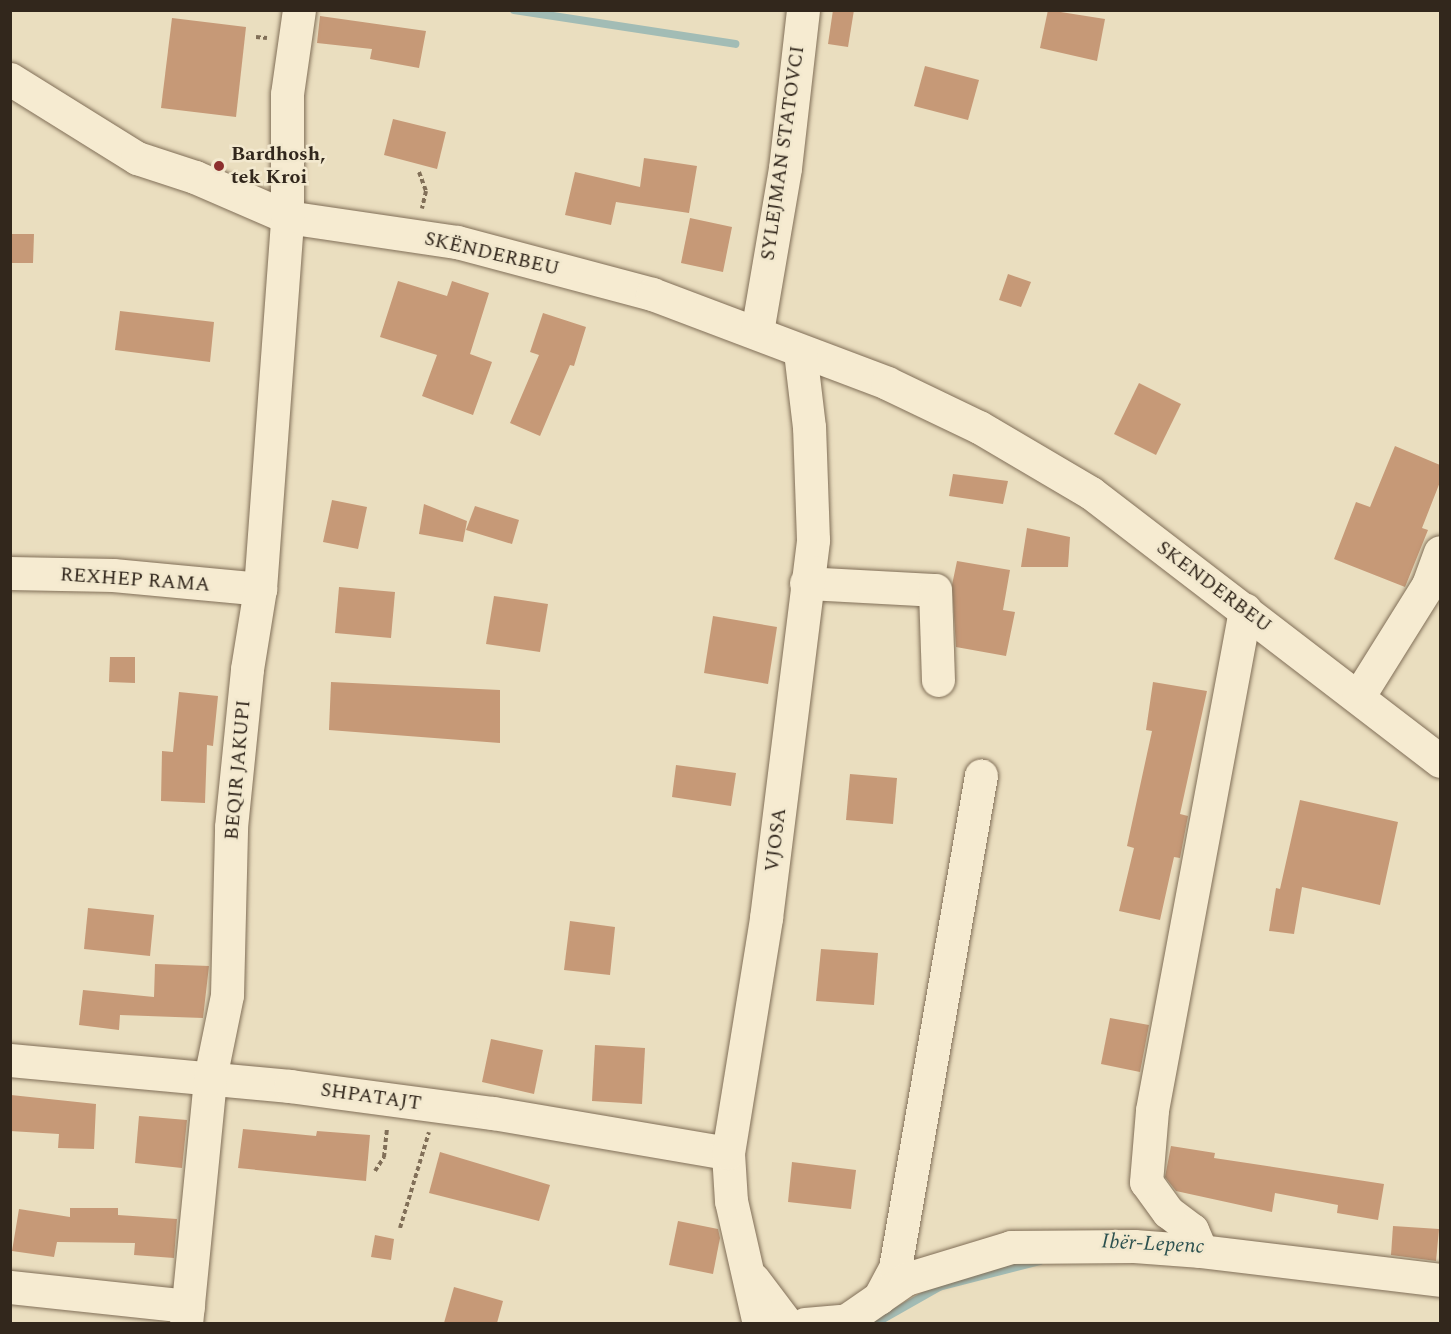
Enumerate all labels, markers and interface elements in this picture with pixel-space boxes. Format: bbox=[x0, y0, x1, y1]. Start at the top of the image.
street label: SYLEJMAN STATOVCI bbox=[756, 44, 810, 262]
place label: Bardhosh, tek Kroi bbox=[231, 142, 326, 189]
marker: Bardhosh, tek Kroi bbox=[212, 159, 226, 173]
street label: SKËNDERBEU bbox=[422, 227, 562, 281]
street label: SKENDERBEU bbox=[1152, 536, 1276, 638]
street label: REXHEP RAMA bbox=[59, 563, 211, 597]
street label: BEQIR JAKUPI bbox=[220, 699, 256, 841]
street label: VJOSA bbox=[760, 807, 792, 873]
street label: SHPATAJT bbox=[319, 1078, 423, 1116]
water label: Ibër-Lepenc bbox=[1101, 1229, 1205, 1259]

